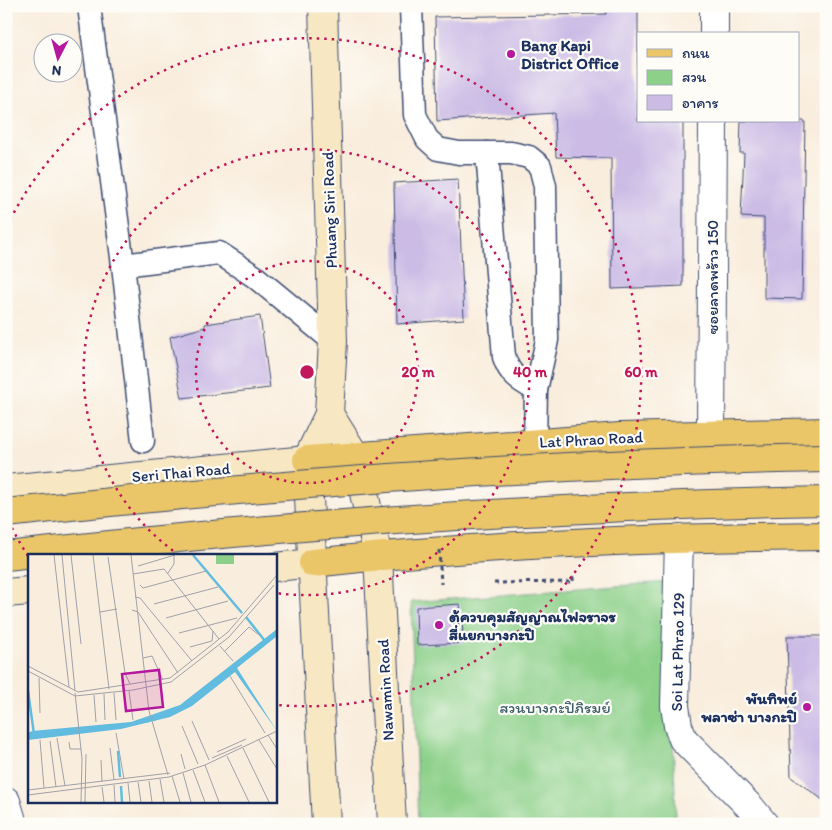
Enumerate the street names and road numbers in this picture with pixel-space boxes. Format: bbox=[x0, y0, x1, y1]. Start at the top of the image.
street label: Phuang Siri Road bbox=[318, 151, 341, 269]
street label: ซอยลาดพร้าว 150 bbox=[703, 220, 722, 334]
street label: Lat Phrao Road bbox=[539, 427, 644, 452]
street label: Seri Thai Road bbox=[131, 459, 231, 486]
street label: Soi Lat Phrao 129 bbox=[667, 592, 688, 712]
street label: Nawamin Road bbox=[373, 638, 398, 741]

